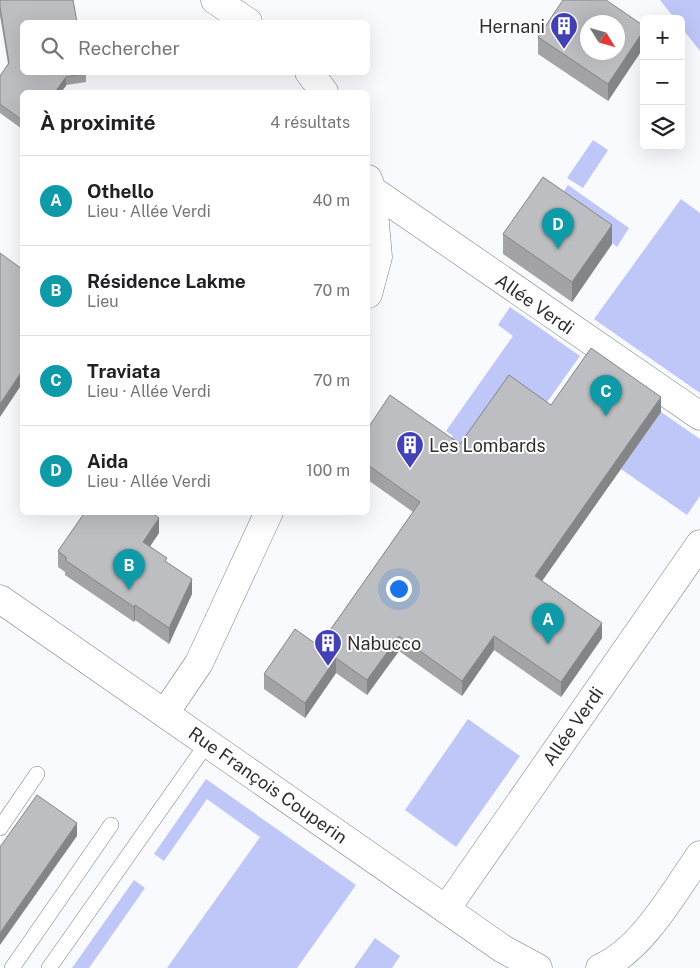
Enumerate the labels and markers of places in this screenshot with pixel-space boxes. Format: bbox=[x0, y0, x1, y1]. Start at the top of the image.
building icon: Hernani bbox=[549, 11, 579, 50]
place label: Hernani bbox=[479, 16, 545, 37]
pin: D bbox=[542, 208, 574, 249]
pin: C bbox=[590, 375, 622, 416]
building icon: Les Lombards bbox=[395, 430, 425, 469]
place label: Les Lombards bbox=[429, 435, 546, 456]
pin: B bbox=[113, 549, 145, 590]
pin: A bbox=[532, 603, 564, 644]
building icon: Nabucco bbox=[313, 628, 343, 667]
place label: Nabucco bbox=[347, 633, 421, 654]

